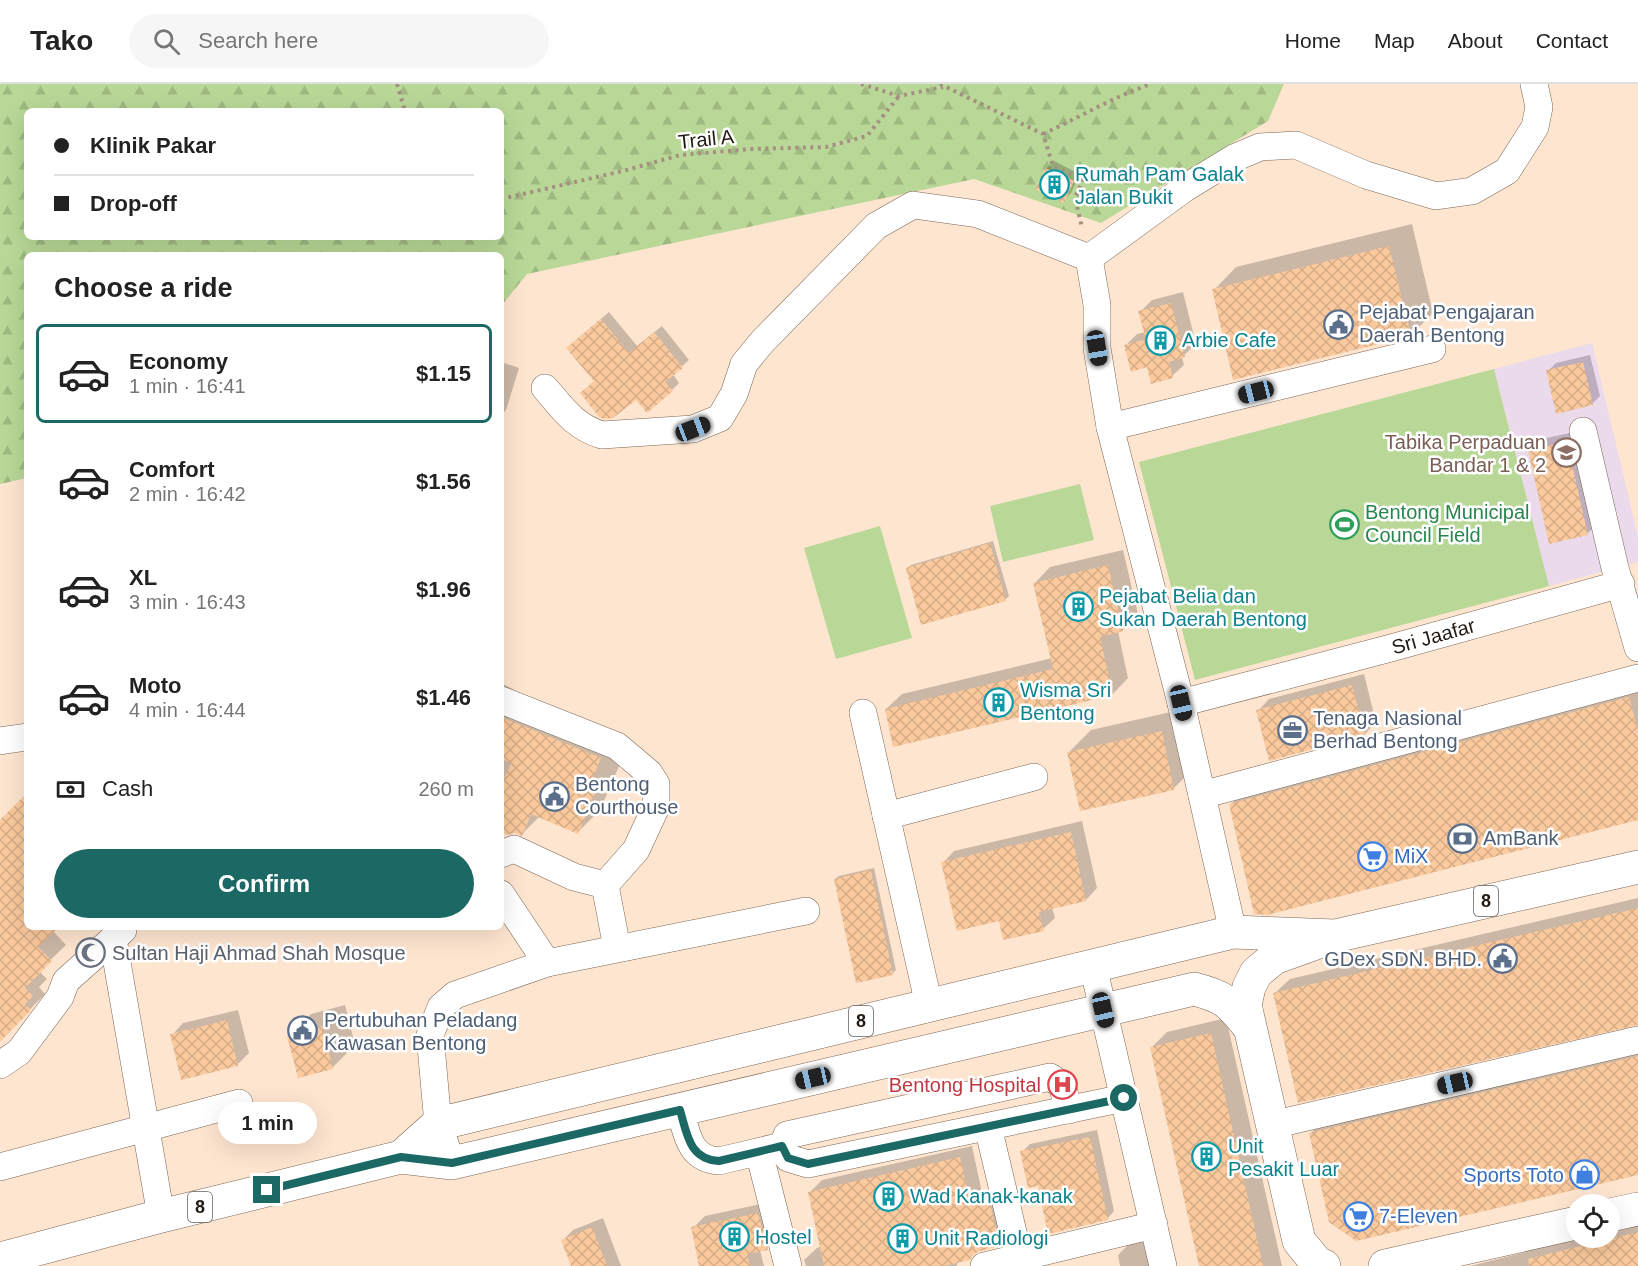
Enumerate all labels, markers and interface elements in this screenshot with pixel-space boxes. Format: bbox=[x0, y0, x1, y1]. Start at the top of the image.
search box bbox=[129, 14, 549, 68]
text: Tako bbox=[30, 25, 93, 56]
icon: search bbox=[150, 25, 183, 58]
text: Search here bbox=[198, 28, 318, 53]
text: Home bbox=[1285, 29, 1341, 52]
text: Map bbox=[1374, 29, 1415, 52]
text: About bbox=[1448, 29, 1503, 52]
text: Contact bbox=[1536, 29, 1608, 52]
street label: Trail A bbox=[677, 125, 736, 153]
text: Klinik Pakar bbox=[90, 133, 216, 158]
place label: Rumah Pam Galak Jalan Bukit bbox=[1075, 163, 1245, 208]
building icon: Rumah Pam Galak Jalan Bukit bbox=[1038, 169, 1070, 201]
text: Drop-off bbox=[90, 191, 177, 216]
text: Choose a ride bbox=[54, 273, 233, 303]
place label: Pejabat Pengajaran Daerah Bentong bbox=[1359, 301, 1535, 346]
public building icon: Pejabat Pengajaran Daerah Bentong bbox=[1322, 308, 1354, 340]
building icon: Arbie Cafe bbox=[1145, 324, 1177, 356]
car bbox=[1085, 329, 1109, 367]
place label: Arbie Cafe bbox=[1182, 329, 1277, 351]
icon: car bbox=[57, 347, 111, 401]
text: Economy bbox=[129, 349, 228, 374]
text: $1.15 bbox=[416, 361, 471, 386]
text: 1 min · 16:41 bbox=[129, 375, 246, 397]
car bbox=[1236, 379, 1276, 405]
car bbox=[673, 414, 713, 444]
place label: Tabika Perpaduan Bandar 1 & 2 bbox=[1385, 431, 1546, 476]
school or university icon: Tabika Perpaduan Bandar 1 & 2 bbox=[1551, 437, 1583, 469]
icon: car bbox=[57, 455, 111, 509]
text: Comfort bbox=[129, 457, 215, 482]
text: $1.56 bbox=[416, 469, 471, 494]
text: 2 min · 16:42 bbox=[129, 483, 246, 505]
place label: Bentong Municipal Council Field bbox=[1365, 501, 1530, 546]
sports icon: Bentong Municipal Council Field bbox=[1328, 508, 1360, 540]
icon: car bbox=[57, 563, 111, 617]
text: XL bbox=[129, 565, 157, 590]
text: $1.96 bbox=[416, 577, 471, 602]
place label: Pejabat Belia dan Sukan Daerah Bentong bbox=[1099, 585, 1307, 630]
text: 3 min · 16:43 bbox=[129, 591, 246, 613]
building icon: Pejabat Belia dan Sukan Daerah Bentong bbox=[1062, 591, 1094, 623]
street label: Sri Jaafar bbox=[1389, 614, 1478, 658]
icon: car bbox=[57, 671, 111, 725]
text: Moto bbox=[129, 673, 182, 698]
place label: Wisma Sri Bentong bbox=[1020, 679, 1111, 724]
car bbox=[1168, 683, 1194, 723]
text: $1.46 bbox=[416, 685, 471, 710]
building icon: Wisma Sri Bentong bbox=[983, 686, 1015, 718]
text: 4 min · 16:44 bbox=[129, 699, 246, 721]
place label: Tenaga Nasional Berhad Bentong bbox=[1313, 707, 1462, 752]
office icon: Tenaga Nasional Berhad Bentong bbox=[1276, 714, 1308, 746]
icon: cash bbox=[54, 773, 87, 806]
place label: Bentong Courthouse bbox=[575, 773, 678, 818]
text: Cash bbox=[102, 776, 153, 801]
text: 260 m bbox=[418, 778, 474, 800]
public building icon: Bentong Courthouse bbox=[538, 780, 570, 812]
bank icon: AmBank bbox=[1446, 822, 1478, 854]
place label: AmBank bbox=[1483, 827, 1560, 849]
supermarket icon: MiX bbox=[1357, 840, 1389, 872]
place label: MiX bbox=[1394, 845, 1428, 867]
button: Confirm bbox=[54, 849, 474, 918]
road number: 8 bbox=[1474, 886, 1498, 916]
mosque icon: Sultan Haji Ahmad Shah Mosque bbox=[75, 937, 107, 969]
place label: Sultan Haji Ahmad Shah Mosque bbox=[112, 942, 406, 964]
public building icon: GDex SDN. BHD. bbox=[1487, 943, 1519, 975]
place label: GDex SDN. BHD. bbox=[1324, 948, 1482, 970]
car bbox=[1090, 990, 1116, 1030]
road number: 8 bbox=[849, 1006, 873, 1036]
place label: Pertubuhan Peladang Kawasan Bentong bbox=[324, 1009, 518, 1054]
public building icon: Pertubuhan Peladang Kawasan Bentong bbox=[287, 1015, 319, 1047]
car bbox=[793, 1065, 833, 1091]
hospital icon: Bentong Hospital bbox=[1046, 1069, 1078, 1101]
car bbox=[1435, 1070, 1475, 1096]
place label: Bentong Hospital bbox=[889, 1074, 1041, 1096]
route start bbox=[1110, 1084, 1137, 1111]
callout: 1 min bbox=[218, 1103, 316, 1145]
text: 1 min bbox=[241, 1112, 294, 1134]
place label: Unit Pesakit Luar bbox=[1228, 1135, 1340, 1180]
building icon: Unit Pesakit Luar bbox=[1191, 1141, 1223, 1173]
shop icon: Sports Toto bbox=[1569, 1159, 1601, 1191]
place label: Sports Toto bbox=[1463, 1164, 1564, 1186]
route end bbox=[253, 1176, 280, 1203]
building icon: Wad Kanak-kanak bbox=[873, 1180, 905, 1212]
place label: Wad Kanak-kanak bbox=[910, 1185, 1074, 1207]
road number: 8 bbox=[188, 1192, 212, 1222]
map controls bbox=[1566, 1194, 1620, 1248]
button: locate bbox=[1566, 1194, 1620, 1248]
supermarket icon: 7-Eleven bbox=[1342, 1200, 1374, 1232]
place label: 7-Eleven bbox=[1379, 1205, 1458, 1227]
building icon: Hostel bbox=[718, 1221, 750, 1253]
building icon: Unit Radiologi bbox=[887, 1222, 919, 1254]
place label: Hostel bbox=[755, 1226, 812, 1248]
place label: Unit Radiologi bbox=[924, 1227, 1049, 1249]

